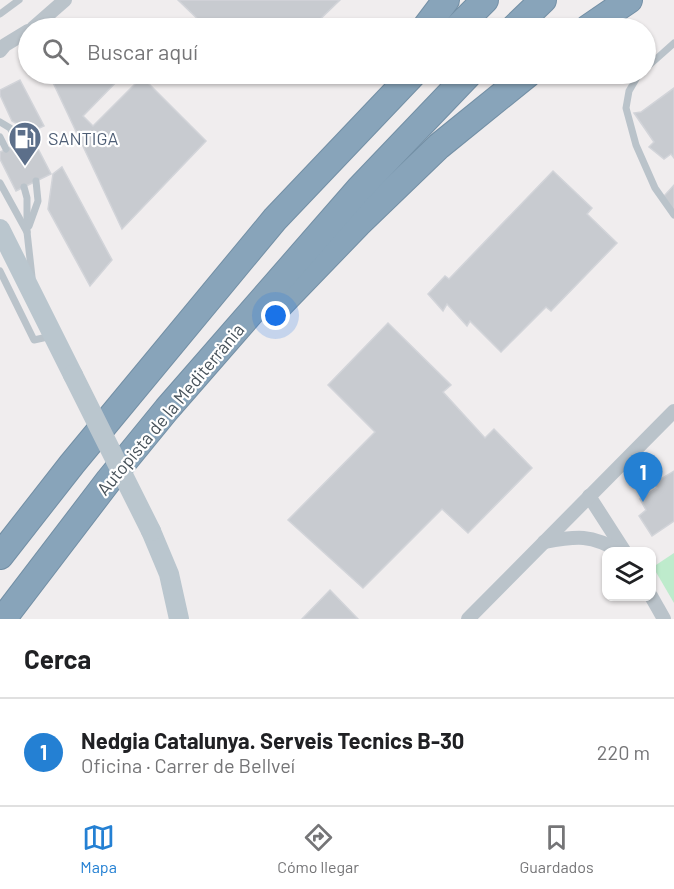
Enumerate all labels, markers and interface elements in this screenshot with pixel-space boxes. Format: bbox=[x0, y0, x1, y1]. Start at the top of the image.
search box bbox=[18, 18, 656, 84]
icon: search bbox=[39, 35, 72, 68]
text: Buscar aquí bbox=[87, 38, 198, 64]
fuel station icon: SANTIGA bbox=[7, 120, 43, 167]
place label: SANTIGA bbox=[48, 127, 119, 149]
your location bbox=[261, 301, 290, 330]
street label: Autopista de la Mediterrània bbox=[92, 319, 248, 499]
pin: 1 bbox=[624, 452, 662, 502]
map controls bbox=[602, 547, 656, 601]
button: layers bbox=[602, 547, 656, 601]
text: Cerca bbox=[24, 643, 91, 674]
text: Nedgia Catalunya. Serveis Tecnics B-30 bbox=[81, 727, 464, 753]
text: 1 bbox=[40, 740, 47, 764]
text: 220 m bbox=[597, 740, 650, 764]
text: Oficina · Carrer de Bellveí bbox=[81, 753, 295, 777]
tab: Mapa bbox=[80, 821, 117, 876]
tab: Cómo llegar bbox=[277, 821, 359, 876]
tab: Guardados bbox=[519, 821, 594, 876]

